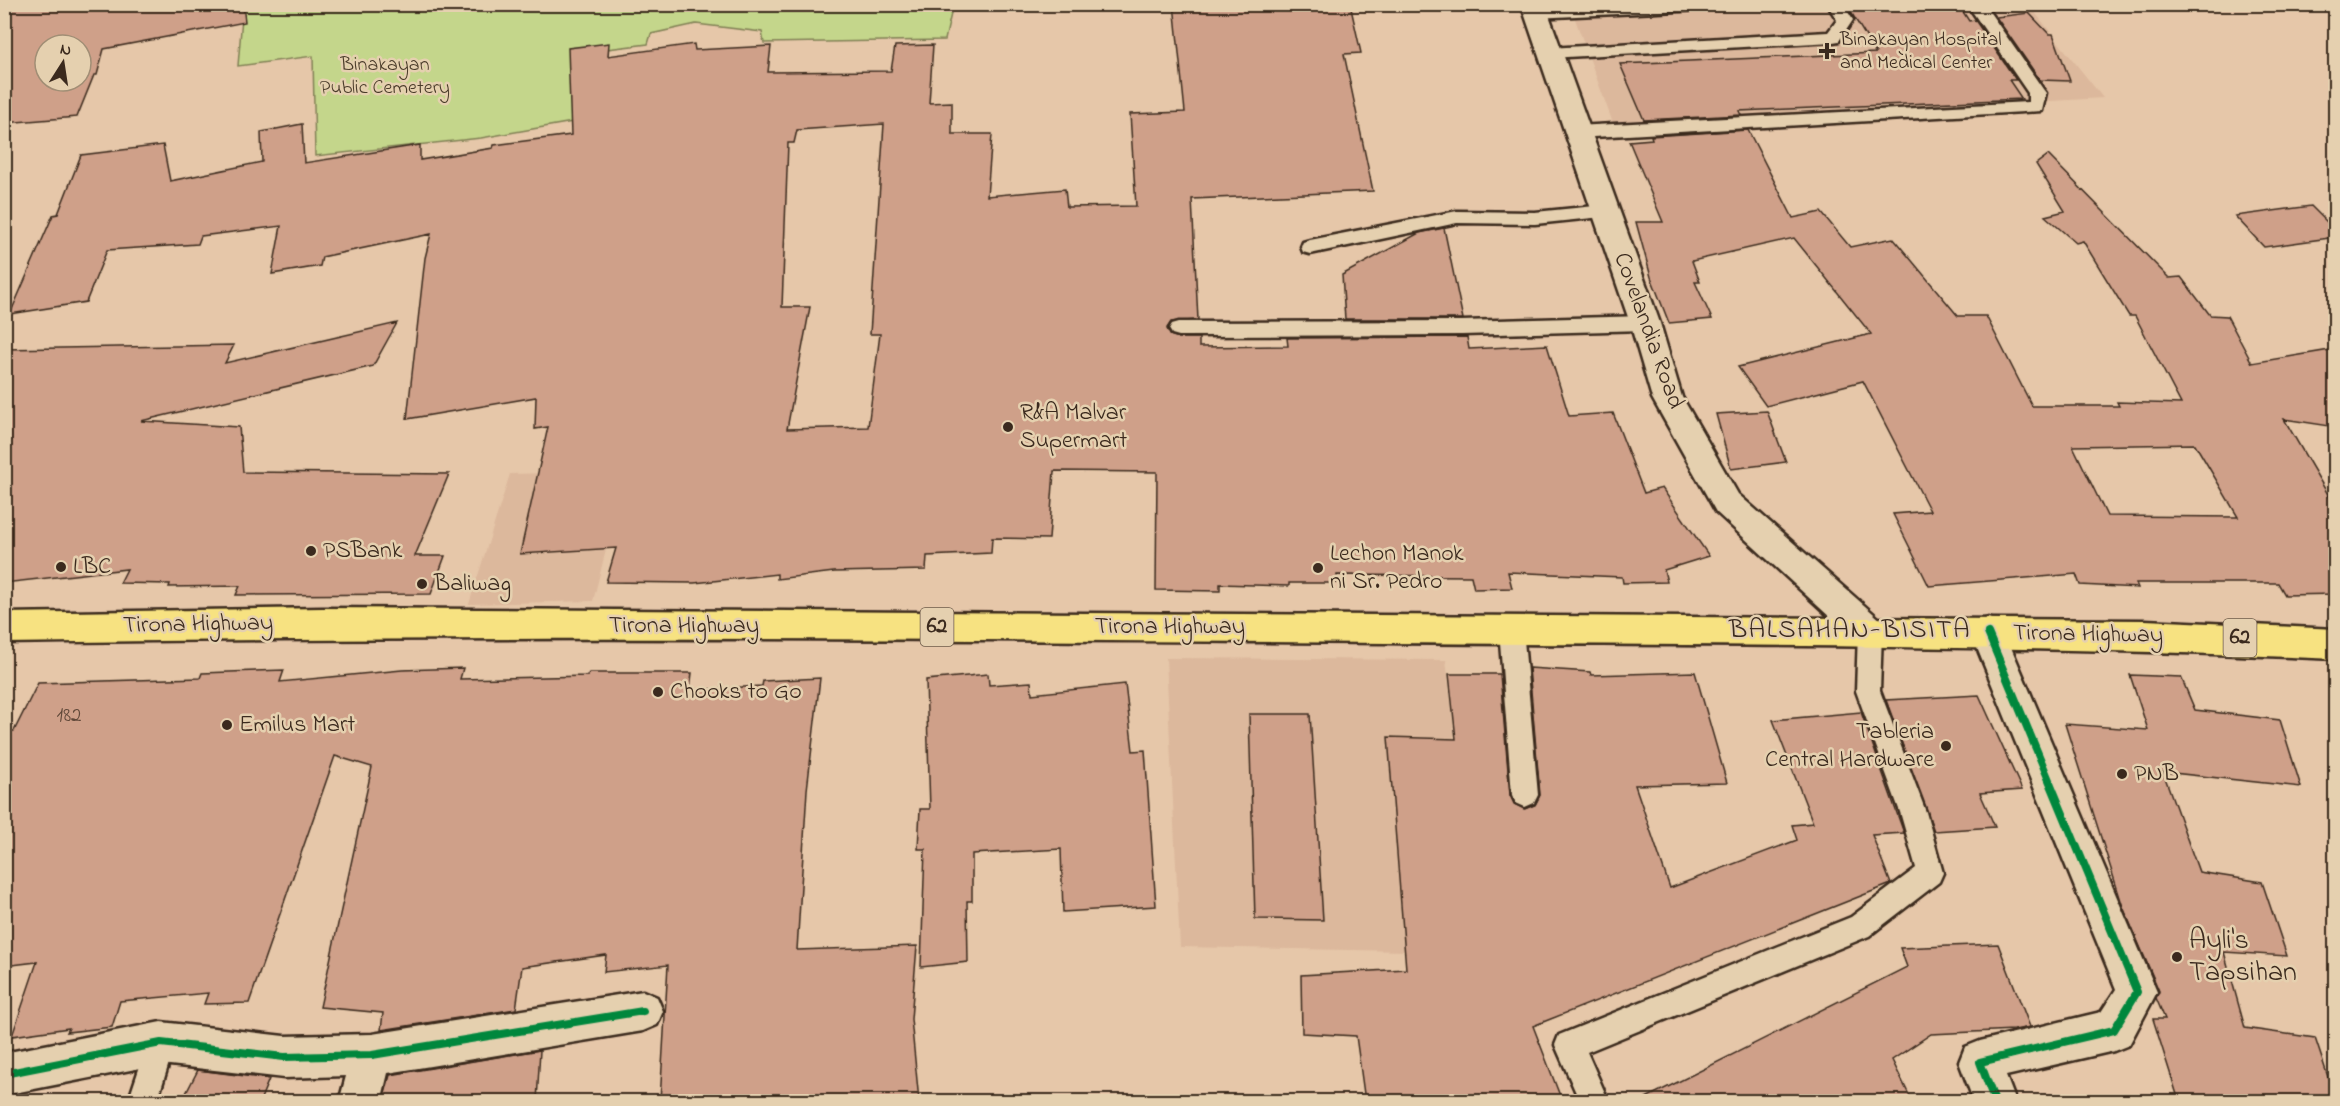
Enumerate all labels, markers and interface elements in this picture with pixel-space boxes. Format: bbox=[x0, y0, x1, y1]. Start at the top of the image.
place label: Binakayan Hospital and Medical Center bbox=[1839, 26, 2002, 78]
north arrow bbox=[33, 33, 93, 93]
text: N bbox=[58, 37, 74, 63]
marker: Binakayan Hospital and Medical Center bbox=[1818, 42, 1836, 60]
park label: Binakayan Public Cemetery bbox=[320, 51, 450, 103]
street label: Covelandia Road bbox=[1603, 248, 1693, 415]
place label: R&A Malvar Supermart bbox=[1020, 396, 1127, 459]
marker: R&A Malvar Supermart bbox=[1001, 420, 1015, 434]
place label: PSBank bbox=[323, 534, 403, 569]
place label: Lechon Manok ni Sr. Pedro bbox=[1330, 537, 1464, 600]
marker: PSBank bbox=[304, 544, 318, 558]
place label: LBC bbox=[73, 550, 111, 585]
marker: LBC bbox=[54, 560, 68, 574]
marker: Lechon Manok ni Sr. Pedro bbox=[1311, 561, 1325, 575]
place label: Baliwag bbox=[433, 567, 511, 602]
marker: Baliwag bbox=[415, 577, 429, 591]
street label: Tirona Highway bbox=[123, 606, 273, 645]
road number: 62 bbox=[920, 608, 954, 646]
street label: Tirona Highway bbox=[609, 609, 759, 645]
street label: Tirona Highway bbox=[1095, 610, 1245, 646]
district label: BALSAHAN-BISITA bbox=[1728, 611, 1971, 650]
street label: Tirona Highway bbox=[2013, 616, 2163, 655]
road number: 62 bbox=[2224, 619, 2256, 657]
place label: Chooks to Go bbox=[670, 675, 802, 710]
marker: Chooks to Go bbox=[651, 685, 665, 699]
house number: 182 bbox=[57, 701, 82, 731]
place label: Emilus Mart bbox=[239, 708, 355, 743]
place label: Tableria Central Hardware bbox=[1765, 715, 1934, 778]
marker: Emilus Mart bbox=[220, 718, 234, 732]
marker: Tableria Central Hardware bbox=[1939, 739, 1953, 753]
place label: PNB bbox=[2134, 757, 2179, 792]
marker: PNB bbox=[2115, 767, 2129, 781]
place label: Ayli's Tapsihan bbox=[2189, 921, 2297, 994]
marker: Ayli's Tapsihan bbox=[2170, 950, 2184, 964]

